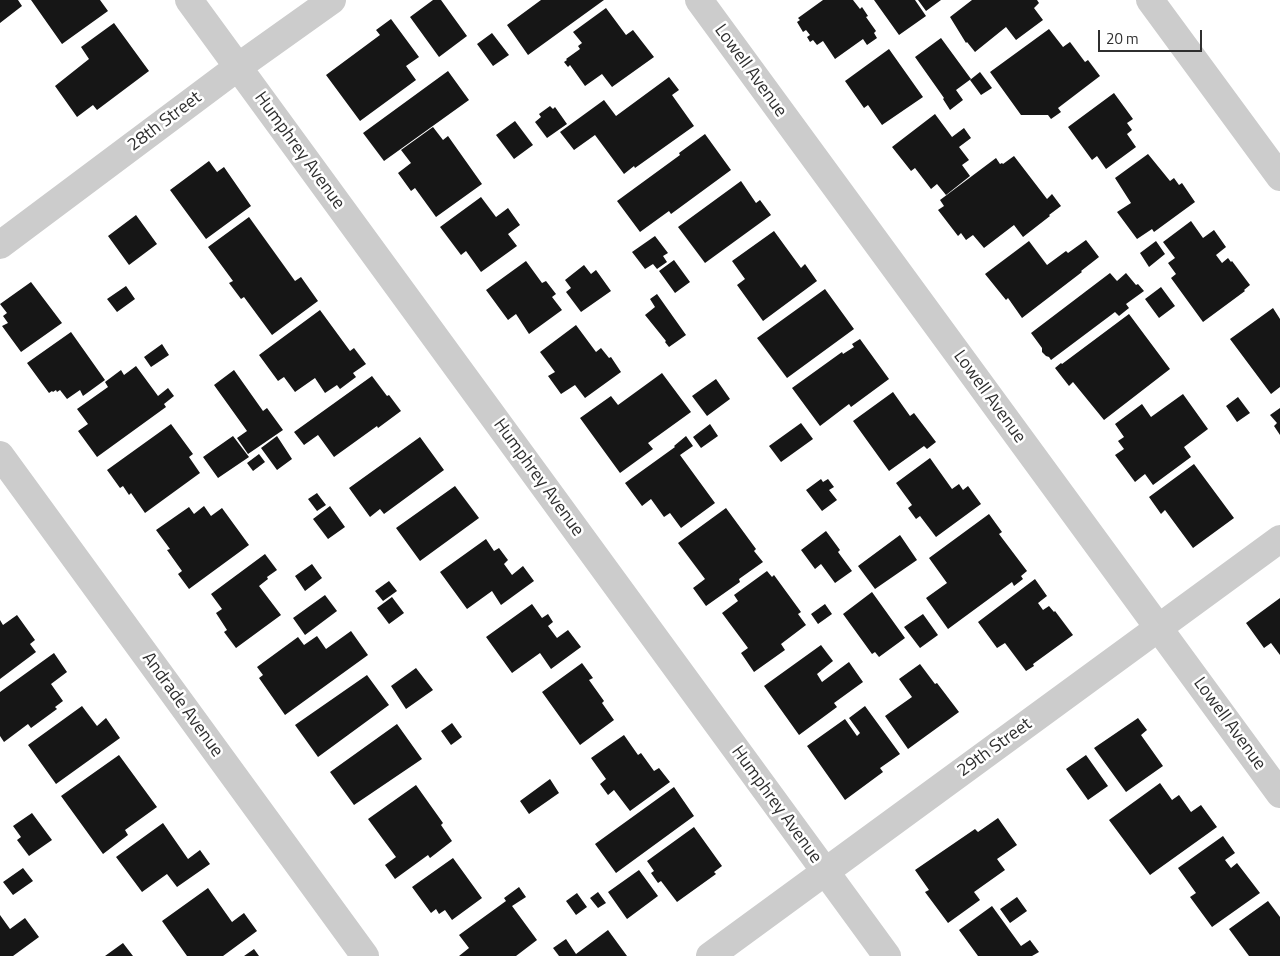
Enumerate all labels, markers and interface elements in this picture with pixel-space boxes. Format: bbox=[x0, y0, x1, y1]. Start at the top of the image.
street label: Lowell Avenue bbox=[709, 20, 791, 122]
scale bar bbox=[1100, 20, 1204, 52]
text: 20 m bbox=[1106, 27, 1139, 50]
street label: 28th Street bbox=[124, 87, 206, 157]
street label: Humphrey Avenue bbox=[249, 88, 349, 214]
street label: Lowell Avenue bbox=[948, 346, 1030, 448]
street label: Humphrey Avenue bbox=[488, 415, 588, 541]
street label: Andrade Avenue bbox=[137, 648, 227, 762]
street label: Lowell Avenue bbox=[1188, 673, 1270, 775]
street label: 29th Street bbox=[954, 714, 1036, 782]
street label: Humphrey Avenue bbox=[726, 742, 826, 868]

